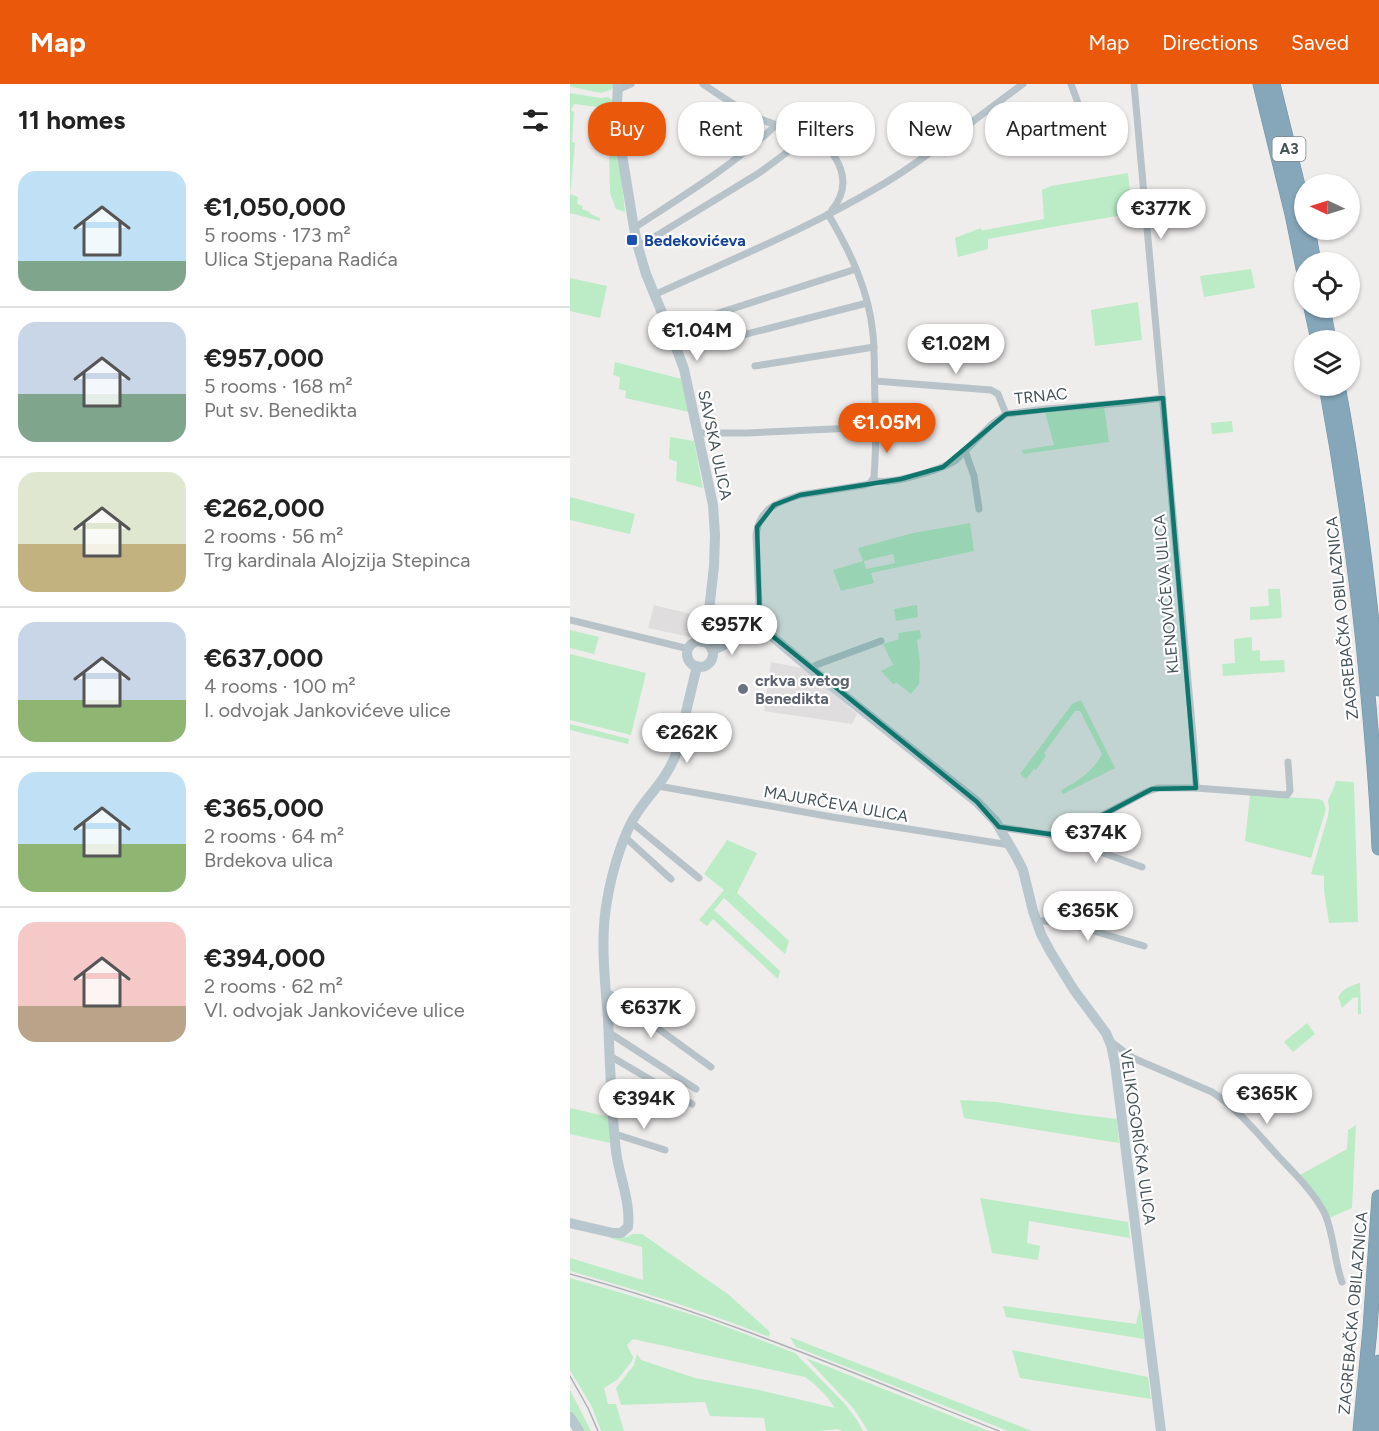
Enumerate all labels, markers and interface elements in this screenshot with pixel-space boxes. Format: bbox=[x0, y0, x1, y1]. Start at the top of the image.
text: Map bbox=[30, 25, 86, 59]
text: Map bbox=[1088, 30, 1129, 55]
text: Directions bbox=[1162, 30, 1258, 55]
text: Saved bbox=[1291, 30, 1349, 55]
chip: Buy bbox=[588, 102, 666, 156]
chip: Rent bbox=[678, 102, 764, 156]
chip: Filters bbox=[776, 102, 875, 156]
chip: New bbox=[887, 102, 973, 156]
chip: Apartment bbox=[985, 102, 1128, 156]
text: 11 homes bbox=[18, 104, 125, 136]
icon: filters bbox=[519, 104, 552, 137]
road number: A3 bbox=[1272, 137, 1306, 161]
north arrow bbox=[1294, 174, 1360, 240]
map controls bbox=[1294, 174, 1360, 396]
pin: €377K bbox=[1119, 189, 1203, 240]
text: €1,050,000 bbox=[204, 191, 346, 223]
icon: home bbox=[66, 195, 138, 267]
text: €377K bbox=[1131, 196, 1191, 220]
text: 5 rooms · 173 m² bbox=[204, 223, 351, 247]
place label: Bedekovićeva bbox=[644, 231, 746, 250]
marker: Bedekovićeva bbox=[625, 233, 639, 247]
text: Ulica Stjepana Radića bbox=[204, 247, 398, 271]
button: locate bbox=[1294, 252, 1360, 318]
pin: €1.04M bbox=[648, 311, 746, 362]
text: €1.04M bbox=[662, 318, 732, 342]
pin: €1.02M bbox=[907, 324, 1005, 375]
button: layers bbox=[1294, 330, 1360, 396]
text: €1.02M bbox=[922, 331, 990, 355]
text: €957,000 bbox=[204, 342, 324, 374]
icon: home bbox=[66, 346, 138, 418]
text: 5 rooms · 168 m² bbox=[204, 374, 353, 398]
street label: TRNAC bbox=[1014, 384, 1068, 408]
street label: SAVSKA ULICA bbox=[694, 388, 736, 502]
text: Put sv. Benedikta bbox=[204, 398, 357, 422]
pin: €1.05M bbox=[838, 403, 936, 454]
text: €1.05M bbox=[852, 410, 922, 434]
text: €262,000 bbox=[204, 492, 324, 524]
icon: home bbox=[66, 496, 138, 568]
street label: KLENOVIĆEVA ULICA bbox=[1150, 513, 1182, 675]
street label: ZAGREBAČKA OBILAZNICA bbox=[1322, 515, 1362, 720]
text: 2 rooms · 56 m² bbox=[204, 524, 343, 548]
text: Trg kardinala Alojzija Stepinca bbox=[204, 548, 471, 572]
pin: €957K bbox=[690, 605, 774, 656]
text: €957K bbox=[701, 612, 763, 636]
text: €637,000 bbox=[204, 642, 323, 674]
icon: home bbox=[66, 646, 138, 718]
place label: crkva svetog Benedikta bbox=[755, 671, 850, 708]
text: 4 rooms · 100 m² bbox=[204, 674, 356, 698]
marker: crkva svetog Benedikta bbox=[736, 682, 750, 696]
text: I. odvojak Jankovićeve ulice bbox=[204, 698, 451, 722]
pin: €262K bbox=[645, 713, 729, 764]
text: €262K bbox=[656, 720, 718, 744]
street label: MAJURČEVA ULICA bbox=[762, 782, 910, 826]
text: €365,000 bbox=[204, 792, 324, 824]
icon: home bbox=[66, 796, 138, 868]
pin: €374K bbox=[1054, 813, 1138, 864]
text: €374K bbox=[1065, 820, 1127, 844]
text: 2 rooms · 64 m² bbox=[204, 824, 344, 848]
text: Brdekova ulica bbox=[204, 848, 333, 872]
pin: €365K bbox=[1046, 891, 1130, 942]
text: €365K bbox=[1057, 898, 1119, 922]
text: €394,000 bbox=[204, 942, 325, 974]
icon: home bbox=[66, 946, 138, 1018]
text: 2 rooms · 62 m² bbox=[204, 974, 343, 998]
pin: €637K bbox=[609, 988, 693, 1039]
text: €637K bbox=[620, 995, 682, 1019]
text: VI. odvojak Jankovićeve ulice bbox=[204, 998, 465, 1022]
street label: VELIKOGORIČKA ULICA bbox=[1116, 1048, 1160, 1226]
pin: €365K bbox=[1225, 1074, 1309, 1125]
pin: €394K bbox=[602, 1079, 686, 1130]
text: €365K bbox=[1236, 1081, 1298, 1105]
text: €394K bbox=[613, 1086, 675, 1110]
street label: ZAGREBAČKA OBILAZNICA bbox=[1335, 1210, 1371, 1415]

